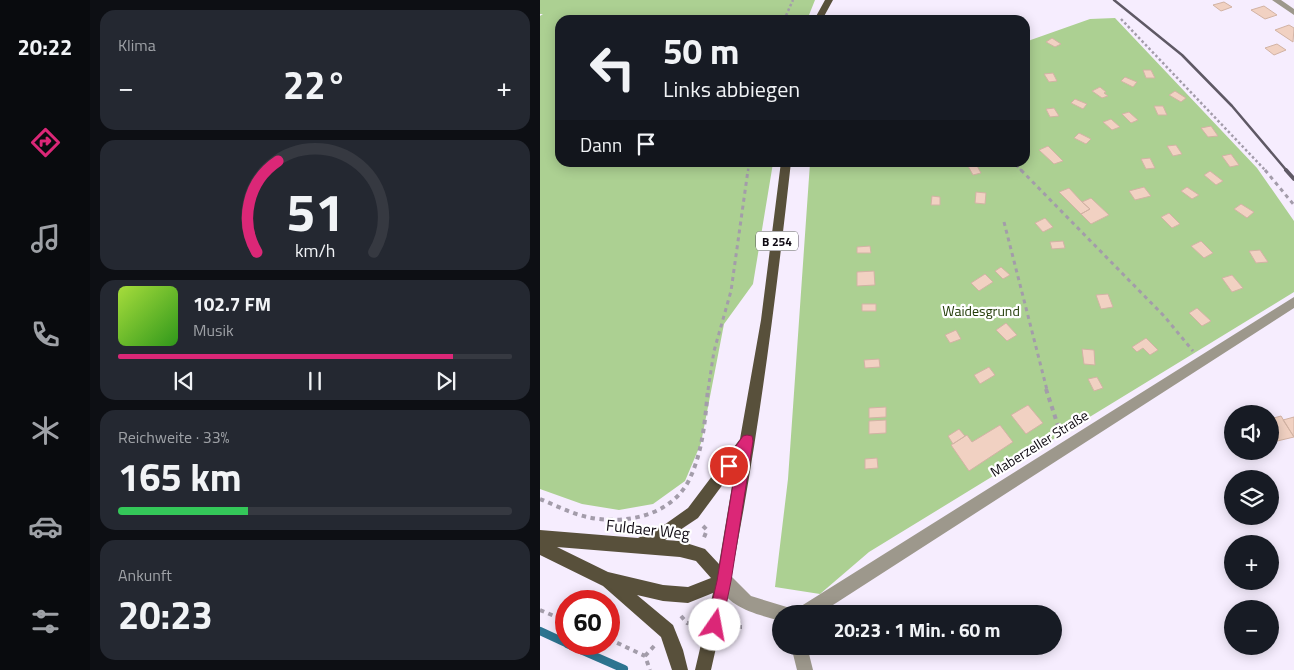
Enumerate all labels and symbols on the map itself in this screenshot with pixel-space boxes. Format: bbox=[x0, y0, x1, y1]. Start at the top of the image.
road number: B 254 bbox=[756, 232, 798, 250]
park label: Waidesgrund bbox=[942, 300, 1020, 321]
street label: Maberzeller Straße bbox=[986, 404, 1092, 482]
pin bbox=[708, 445, 750, 487]
street label: Fuldaer Weg bbox=[605, 513, 691, 545]
speed limit sign: 60 bbox=[555, 590, 620, 655]
position arrow bbox=[688, 598, 740, 650]

